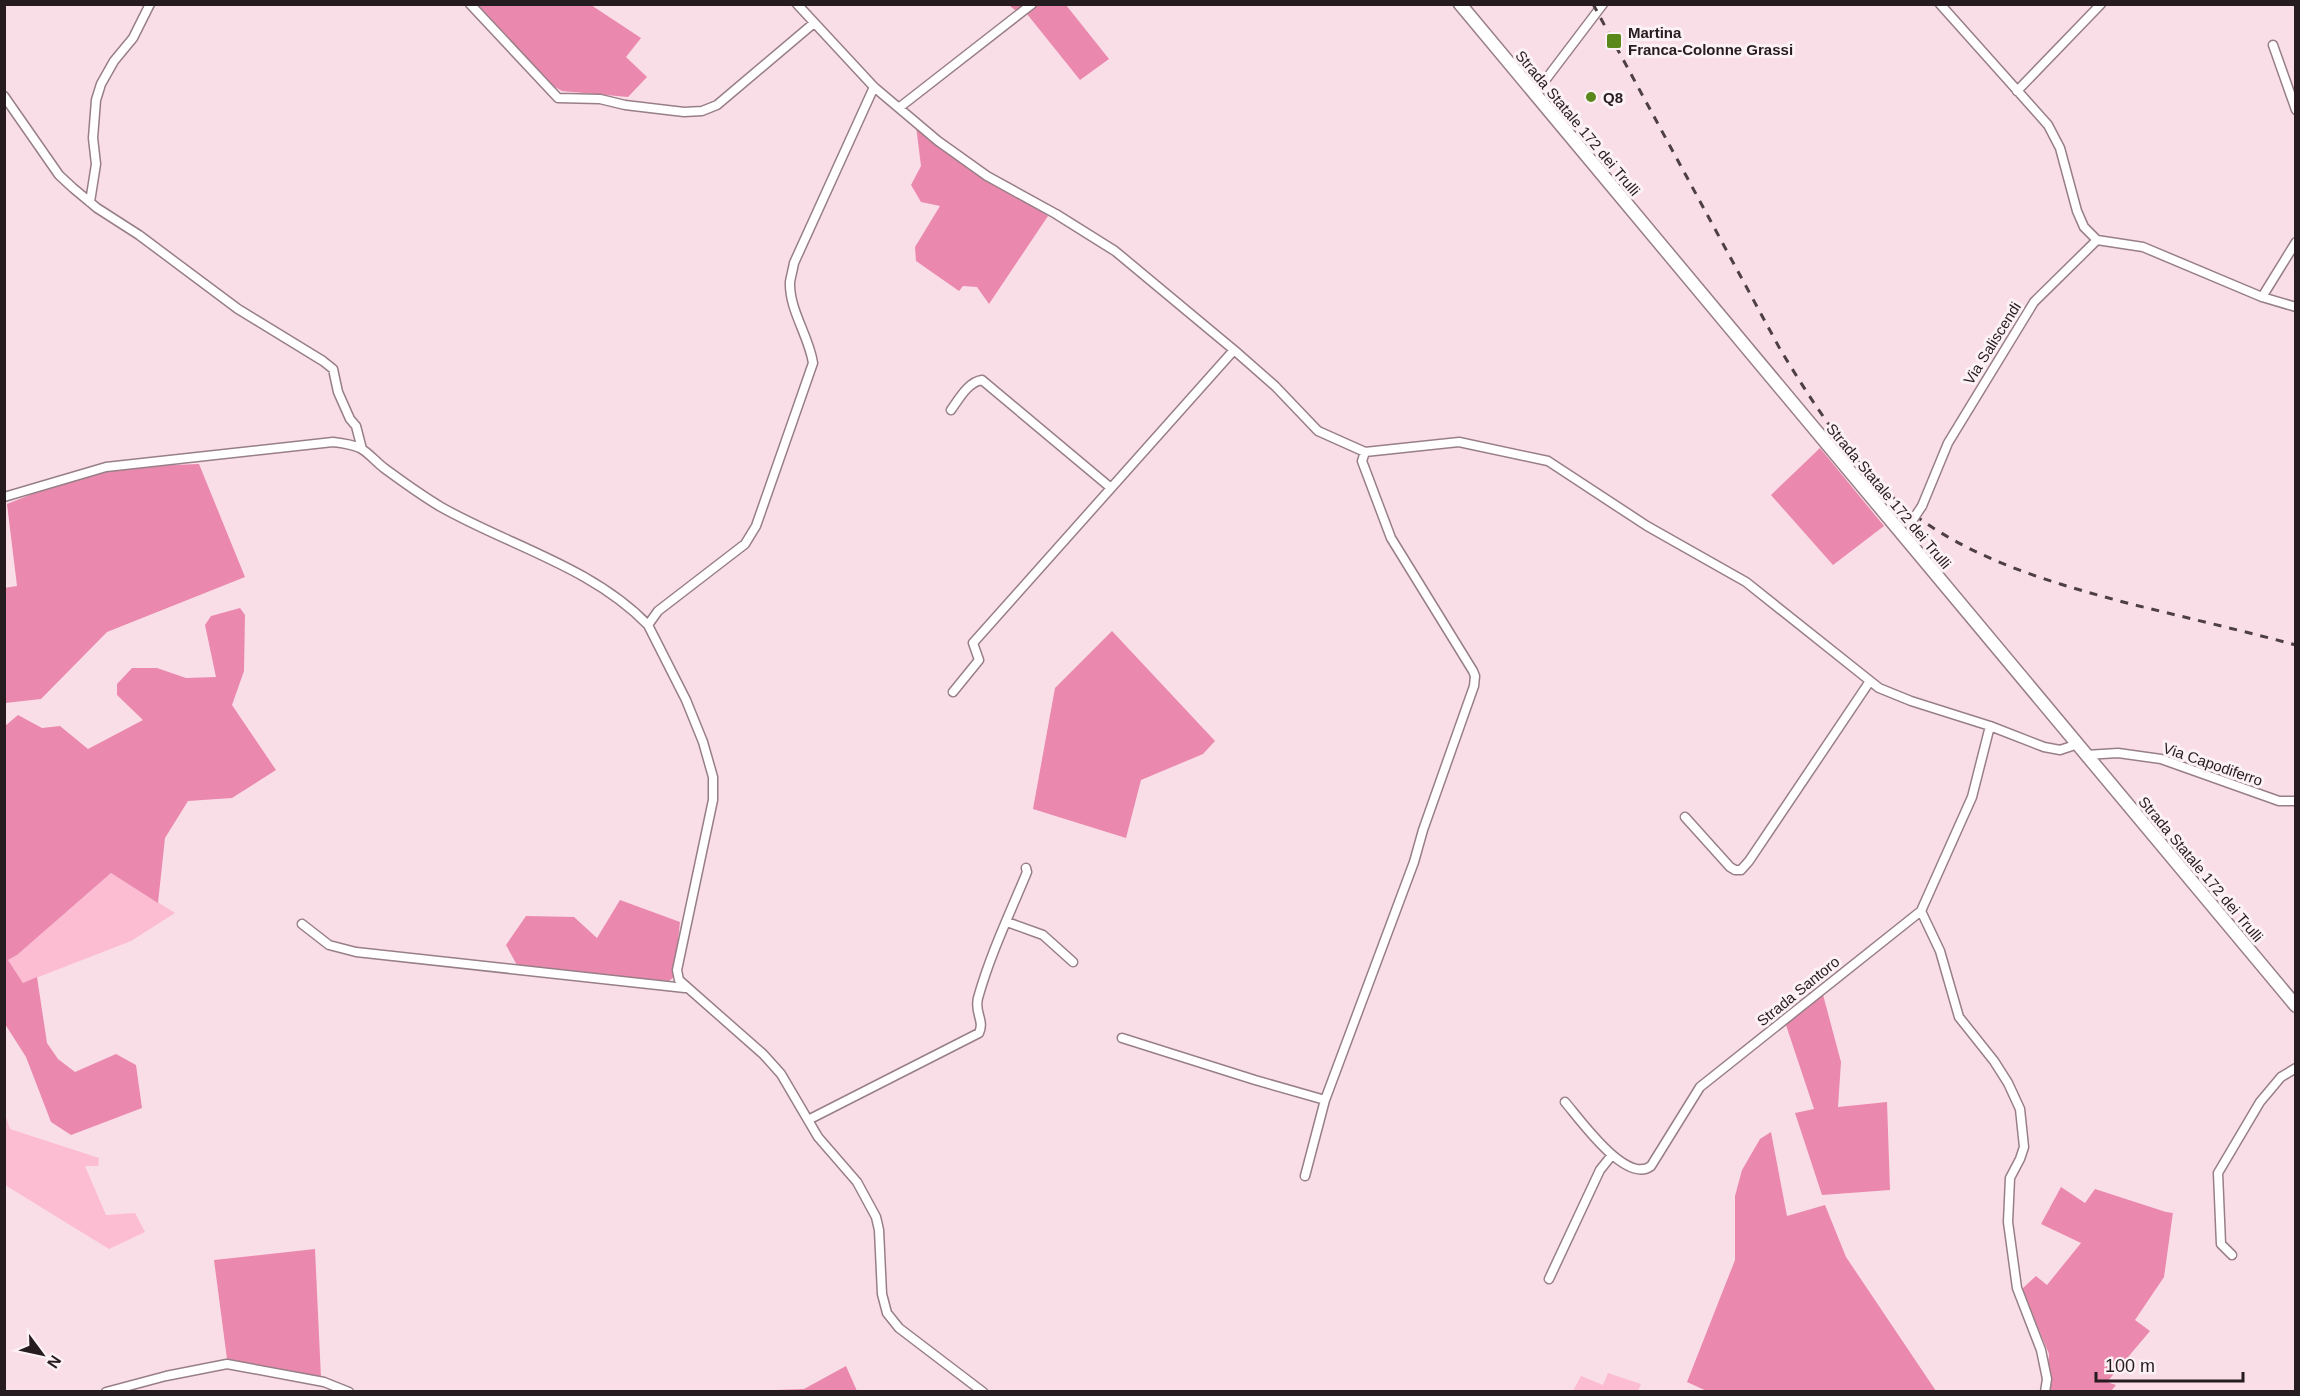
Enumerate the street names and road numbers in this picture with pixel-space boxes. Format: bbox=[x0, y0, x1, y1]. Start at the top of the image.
street label: Strada Statale 172 dei Trulli bbox=[1512, 47, 1644, 199]
street label: Via Saliscendi bbox=[1960, 299, 2024, 387]
street label: Strada Statale 172 dei Trulli bbox=[1823, 420, 1955, 572]
street label: Via Capodiferro bbox=[2161, 739, 2265, 789]
street label: Strada Statale 172 dei Trulli bbox=[2135, 793, 2267, 945]
street label: Strada Santoro bbox=[1753, 953, 1843, 1029]

